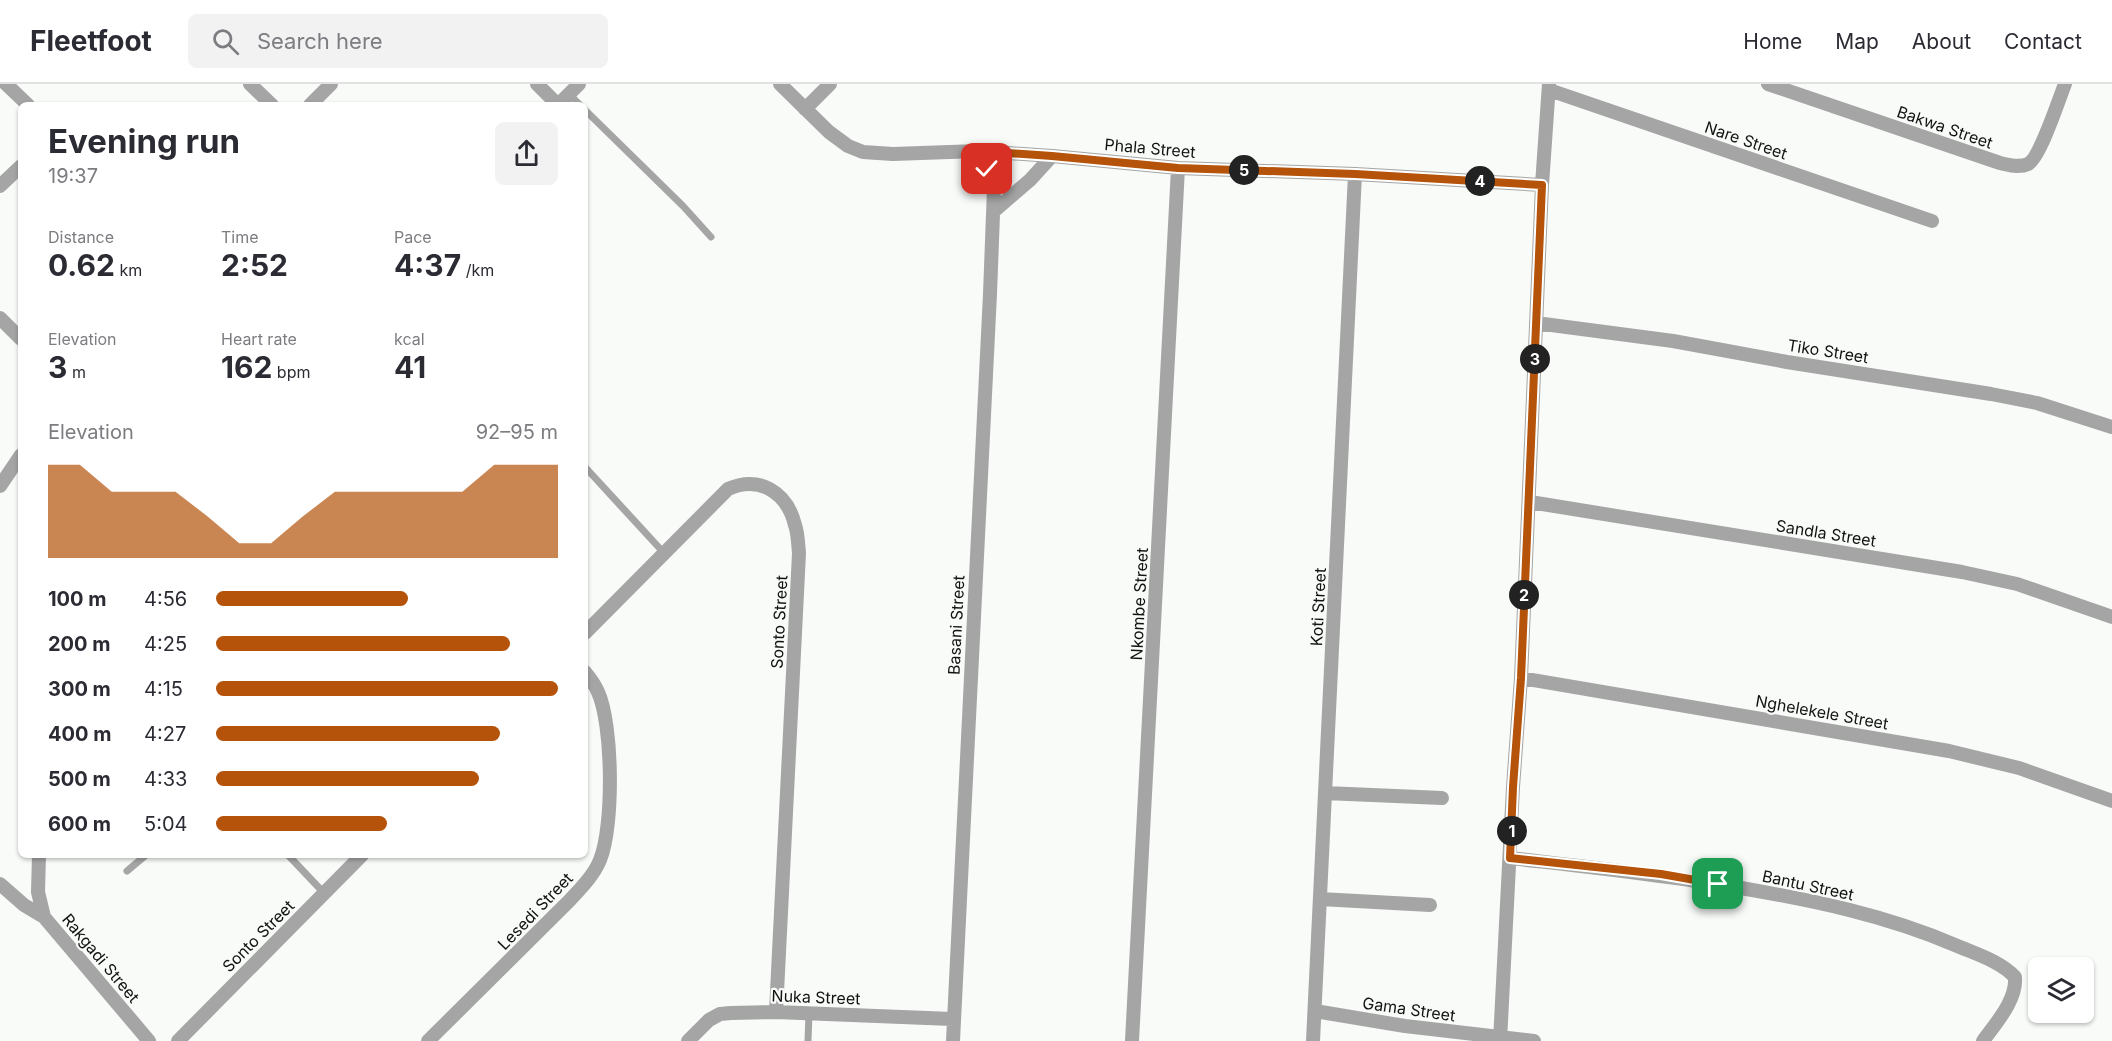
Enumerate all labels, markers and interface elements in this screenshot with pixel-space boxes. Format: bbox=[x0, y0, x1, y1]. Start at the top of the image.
search box bbox=[188, 14, 608, 68]
text: Fleetfoot bbox=[30, 24, 152, 58]
icon: search bbox=[209, 25, 242, 58]
text: Search here bbox=[257, 28, 383, 54]
text: Home bbox=[1743, 29, 1802, 54]
text: Map bbox=[1835, 29, 1879, 54]
text: About bbox=[1912, 29, 1971, 54]
text: Contact bbox=[2004, 29, 2082, 54]
street label: Bakwa Street bbox=[1894, 101, 1996, 153]
street label: Nare Street bbox=[1702, 117, 1790, 163]
text: Evening run bbox=[48, 121, 240, 161]
button: share bbox=[495, 122, 558, 185]
street label: Phala Street bbox=[1104, 134, 1196, 162]
pin bbox=[961, 143, 1012, 194]
icon: check bbox=[970, 152, 1003, 185]
pin: 5 bbox=[1229, 155, 1259, 185]
text: 5 bbox=[1239, 160, 1249, 180]
text: 19:37 bbox=[48, 164, 98, 188]
pin: 4 bbox=[1465, 166, 1495, 196]
text: 4 bbox=[1475, 171, 1485, 191]
text: Distance bbox=[48, 227, 114, 247]
text: Time bbox=[221, 227, 259, 247]
text: Pace bbox=[394, 227, 432, 247]
text: 0.62 bbox=[48, 247, 115, 283]
text: 2:52 bbox=[221, 247, 288, 283]
text: 4:37 bbox=[394, 247, 461, 283]
text: km bbox=[115, 260, 142, 280]
text: /km bbox=[461, 260, 494, 280]
text: Elevation bbox=[48, 329, 117, 349]
text: Heart rate bbox=[221, 329, 297, 349]
text: kcal bbox=[394, 329, 425, 349]
street label: Tiko Street bbox=[1786, 335, 1870, 367]
pin: 3 bbox=[1520, 344, 1550, 374]
text: 3 bbox=[48, 349, 67, 385]
text: 162 bbox=[221, 349, 272, 385]
text: 41 bbox=[394, 349, 426, 385]
text: 3 bbox=[1530, 349, 1540, 369]
text: m bbox=[67, 362, 86, 382]
text: bpm bbox=[272, 362, 310, 382]
text: Elevation bbox=[48, 420, 134, 444]
text: 92–95 m bbox=[476, 420, 558, 444]
street label: Sandla Street bbox=[1775, 515, 1877, 551]
street label: Nkombe Street bbox=[1126, 547, 1152, 661]
street label: Koti Street bbox=[1306, 567, 1330, 647]
street label: Sonto Street bbox=[767, 575, 791, 669]
street label: Basani Street bbox=[943, 575, 969, 675]
pin: 2 bbox=[1509, 580, 1539, 610]
text: 2 bbox=[1519, 585, 1529, 605]
text: 100 m bbox=[48, 587, 107, 611]
text: 4:56 bbox=[144, 587, 187, 611]
text: 200 m bbox=[48, 632, 111, 656]
text: 4:25 bbox=[144, 632, 187, 656]
text: 300 m bbox=[48, 677, 111, 701]
text: 4:15 bbox=[144, 677, 183, 701]
street label: Nghelekele Street bbox=[1754, 690, 1890, 734]
text: 400 m bbox=[48, 722, 112, 746]
text: 4:27 bbox=[144, 722, 186, 746]
text: 500 m bbox=[48, 767, 111, 791]
text: 4:33 bbox=[144, 767, 187, 791]
text: 600 m bbox=[48, 812, 111, 836]
text: 5:04 bbox=[144, 812, 187, 836]
pin: 1 bbox=[1497, 816, 1527, 846]
text: 1 bbox=[1509, 821, 1515, 841]
pin bbox=[1692, 858, 1743, 909]
street label: Bantu Street bbox=[1760, 866, 1856, 904]
icon: arrive bbox=[1701, 867, 1734, 900]
street label: Lesedi Street bbox=[493, 868, 577, 954]
street label: Sonto Street bbox=[218, 896, 298, 976]
street label: Rakgadi Street bbox=[58, 910, 144, 1006]
map controls bbox=[2028, 957, 2094, 1023]
button: layers bbox=[2028, 957, 2094, 1023]
street label: Nuka Street bbox=[771, 985, 861, 1009]
street label: Gama Street bbox=[1361, 993, 1457, 1025]

